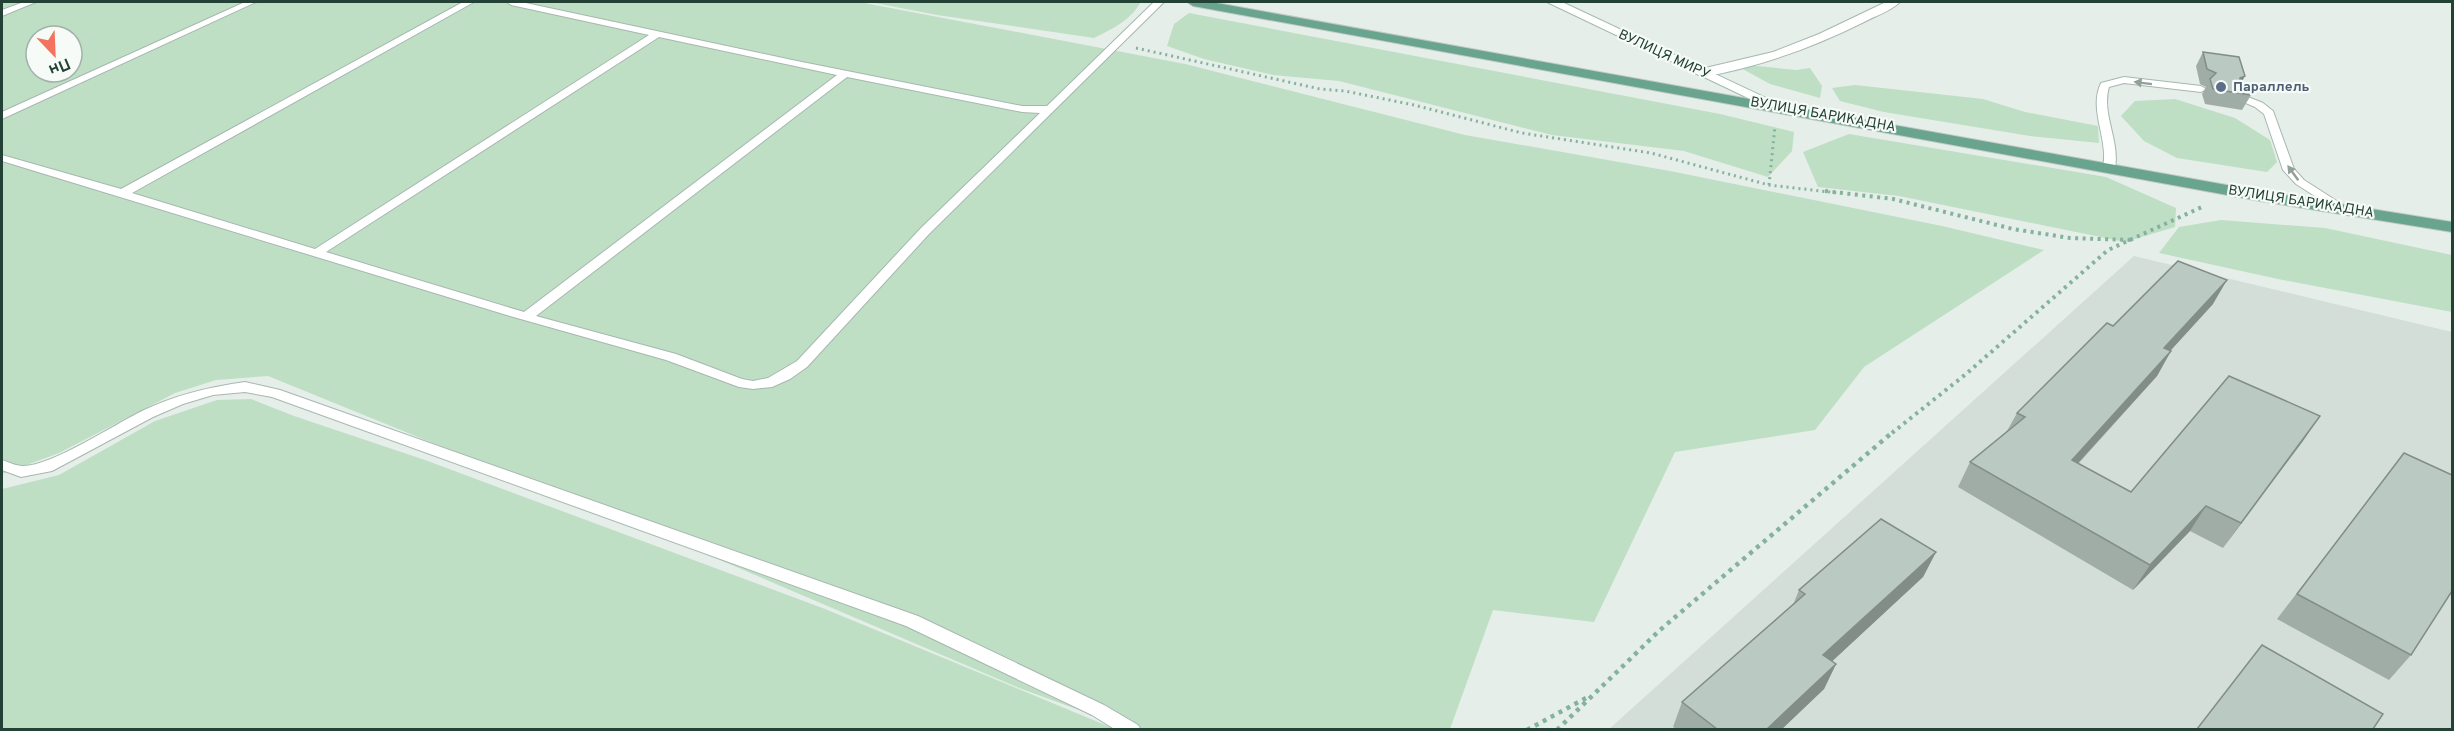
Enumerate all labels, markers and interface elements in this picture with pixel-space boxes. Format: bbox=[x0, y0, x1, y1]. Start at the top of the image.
north arrow bbox=[24, 24, 84, 84]
street label: ВУЛИЦЯ МИРУ bbox=[1615, 26, 1713, 84]
text: Пн bbox=[45, 53, 73, 79]
one-way arrow bbox=[2133, 78, 2152, 87]
place label: Параллель bbox=[2233, 79, 2310, 96]
marker: Параллель bbox=[2214, 80, 2228, 94]
street label: ВУЛИЦЯ БАРИКАДНА bbox=[1749, 94, 1897, 136]
one-way arrow bbox=[2287, 165, 2299, 181]
street label: ВУЛИЦЯ БАРИКАДНА bbox=[2227, 182, 2375, 222]

